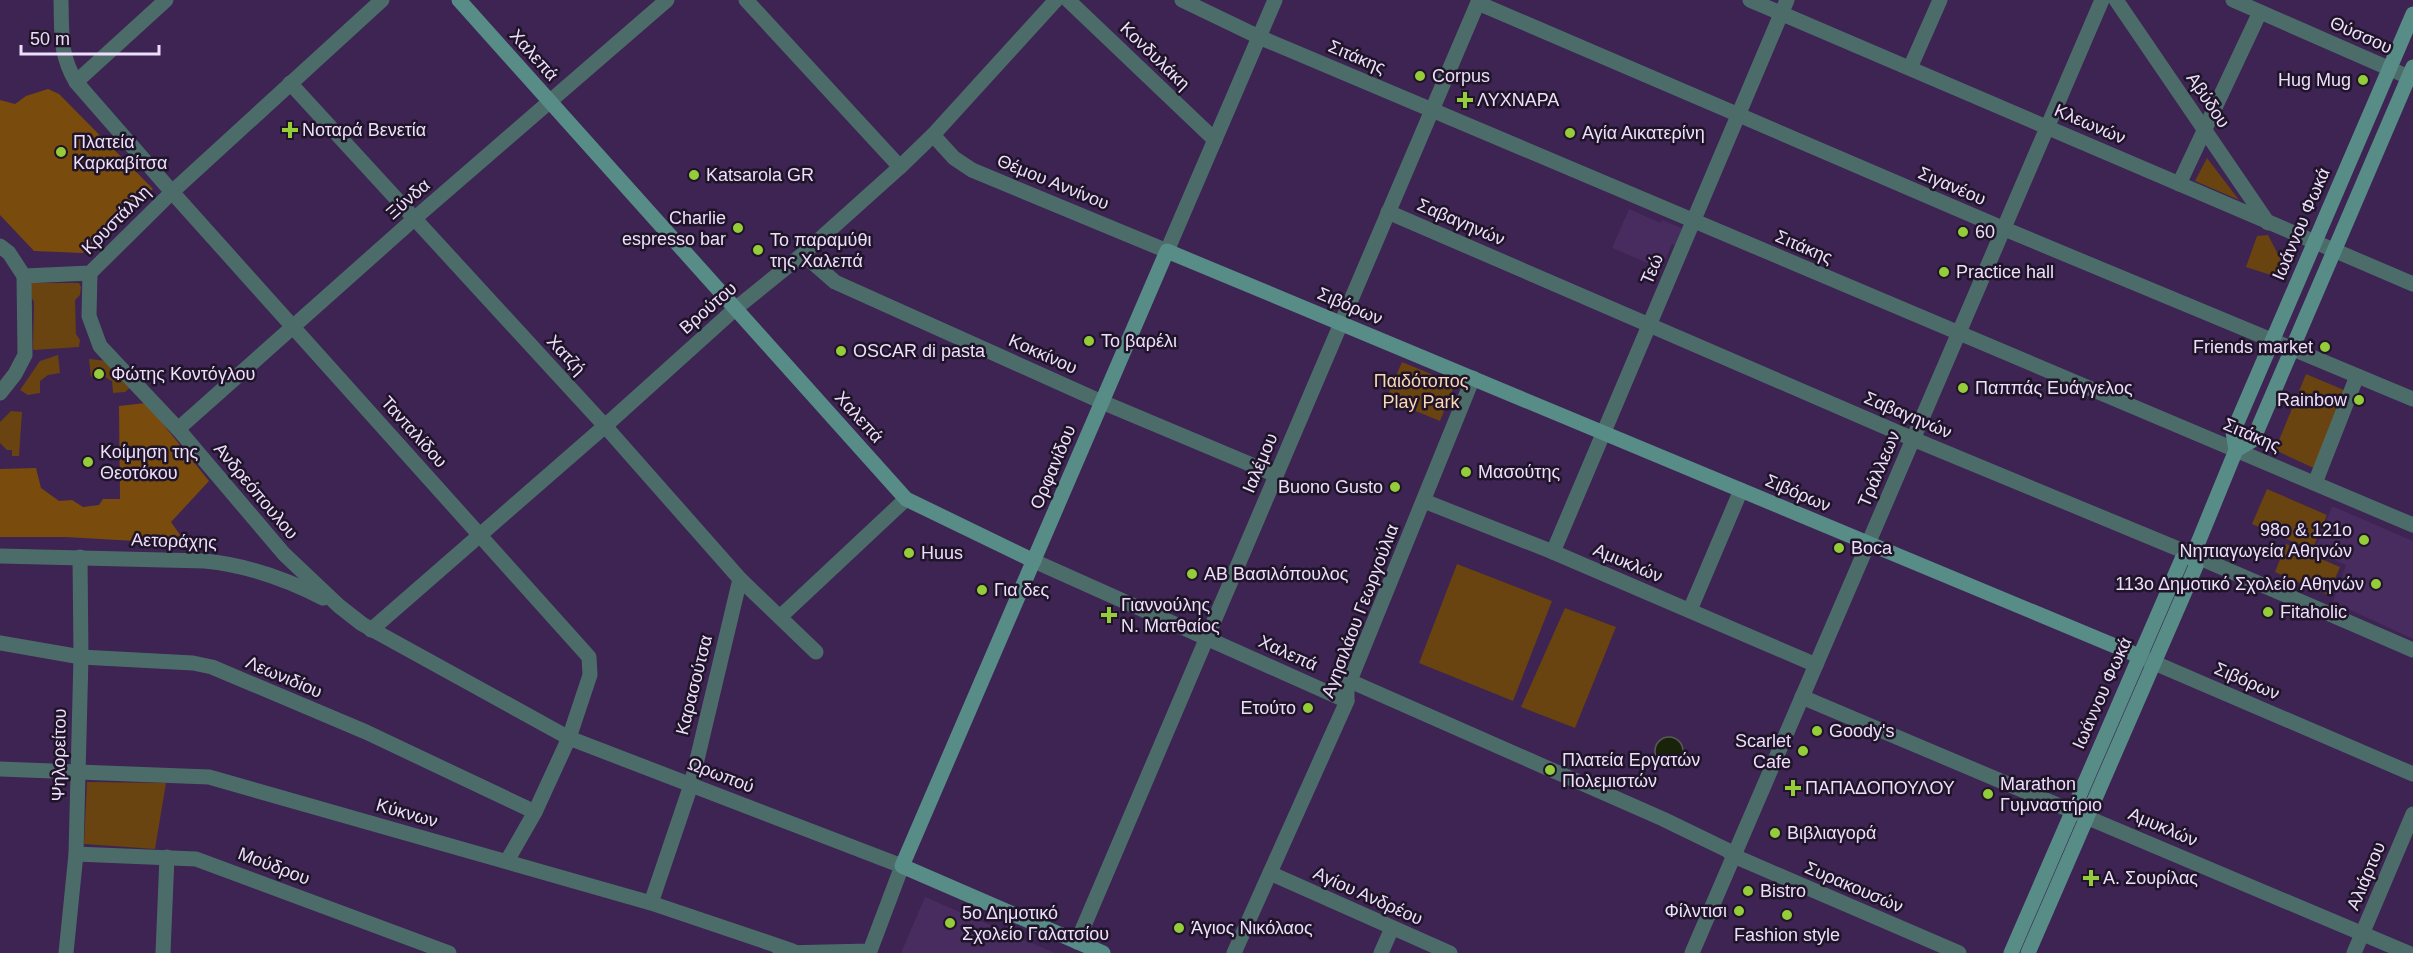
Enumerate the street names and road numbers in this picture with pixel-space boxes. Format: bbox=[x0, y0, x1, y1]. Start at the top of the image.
street label: Θύσσου bbox=[2327, 12, 2395, 58]
street label: Κονδυλάκη bbox=[1116, 18, 1194, 94]
street label: Χαλεπά bbox=[506, 25, 562, 85]
street label: Σιτάκης bbox=[1325, 36, 1389, 78]
street label: Αβύδου bbox=[2182, 69, 2234, 131]
street label: Κλεωνών bbox=[2052, 100, 2128, 148]
street label: Θέμου Αννίνου bbox=[994, 150, 1112, 214]
street label: Σιγανέου bbox=[1915, 163, 1989, 209]
street label: Ιωάννου Φωκά bbox=[2268, 165, 2334, 283]
street label: Ξύνδα bbox=[382, 175, 434, 223]
street label: Κρυστάλλη bbox=[78, 182, 154, 258]
street label: Σαβαγηνών bbox=[1414, 195, 1508, 249]
street label: Σιτάκης bbox=[1772, 226, 1836, 268]
street label: Τεώ bbox=[1637, 251, 1667, 287]
street label: Βρούτου bbox=[675, 278, 741, 338]
street label: Σιβόρων bbox=[1314, 283, 1386, 329]
street label: Κοκκίνου bbox=[1006, 330, 1080, 378]
street label: Χατζή bbox=[543, 331, 589, 379]
street label: Χαλεπά bbox=[831, 387, 887, 447]
street label: Σαβαγηνών bbox=[1861, 388, 1955, 442]
street label: Τανταλίδου bbox=[377, 392, 451, 472]
street label: Σιτάκης bbox=[2220, 414, 2284, 456]
street label: Ορφανίδου bbox=[1026, 422, 1080, 512]
street label: Τράλλεων bbox=[1854, 428, 1904, 510]
street label: Ιαλέμου bbox=[1239, 430, 1281, 496]
street label: Ανδρεόπουλου bbox=[210, 439, 302, 543]
street label: Σιβόρων bbox=[1762, 470, 1834, 516]
street label: Αγησιλάου Γεωργούλια bbox=[1318, 521, 1402, 701]
street label: Αετοράχης bbox=[131, 530, 217, 553]
street label: Αμυκλών bbox=[1590, 540, 1666, 586]
street label: Χαλεπά bbox=[1256, 631, 1320, 675]
street label: Καρασούτσα bbox=[672, 633, 716, 737]
street label: Ιωάννου Φωκά bbox=[2068, 634, 2136, 752]
street label: Λεωνιδίου bbox=[243, 652, 325, 702]
street label: Σιβόρων bbox=[2211, 658, 2283, 704]
street label: Ψηλορείτου bbox=[48, 708, 70, 802]
street label: Ωρωπού bbox=[685, 753, 757, 797]
street label: Κύκνων bbox=[374, 795, 440, 831]
street label: Αμυκλών bbox=[2125, 804, 2201, 850]
street label: Αλιάρτου bbox=[2343, 839, 2389, 913]
street label: Μούδρου bbox=[235, 843, 313, 889]
street label: Συρακουσών bbox=[1802, 857, 1906, 917]
street label: Αγίου Ανδρέου bbox=[1310, 863, 1426, 929]

